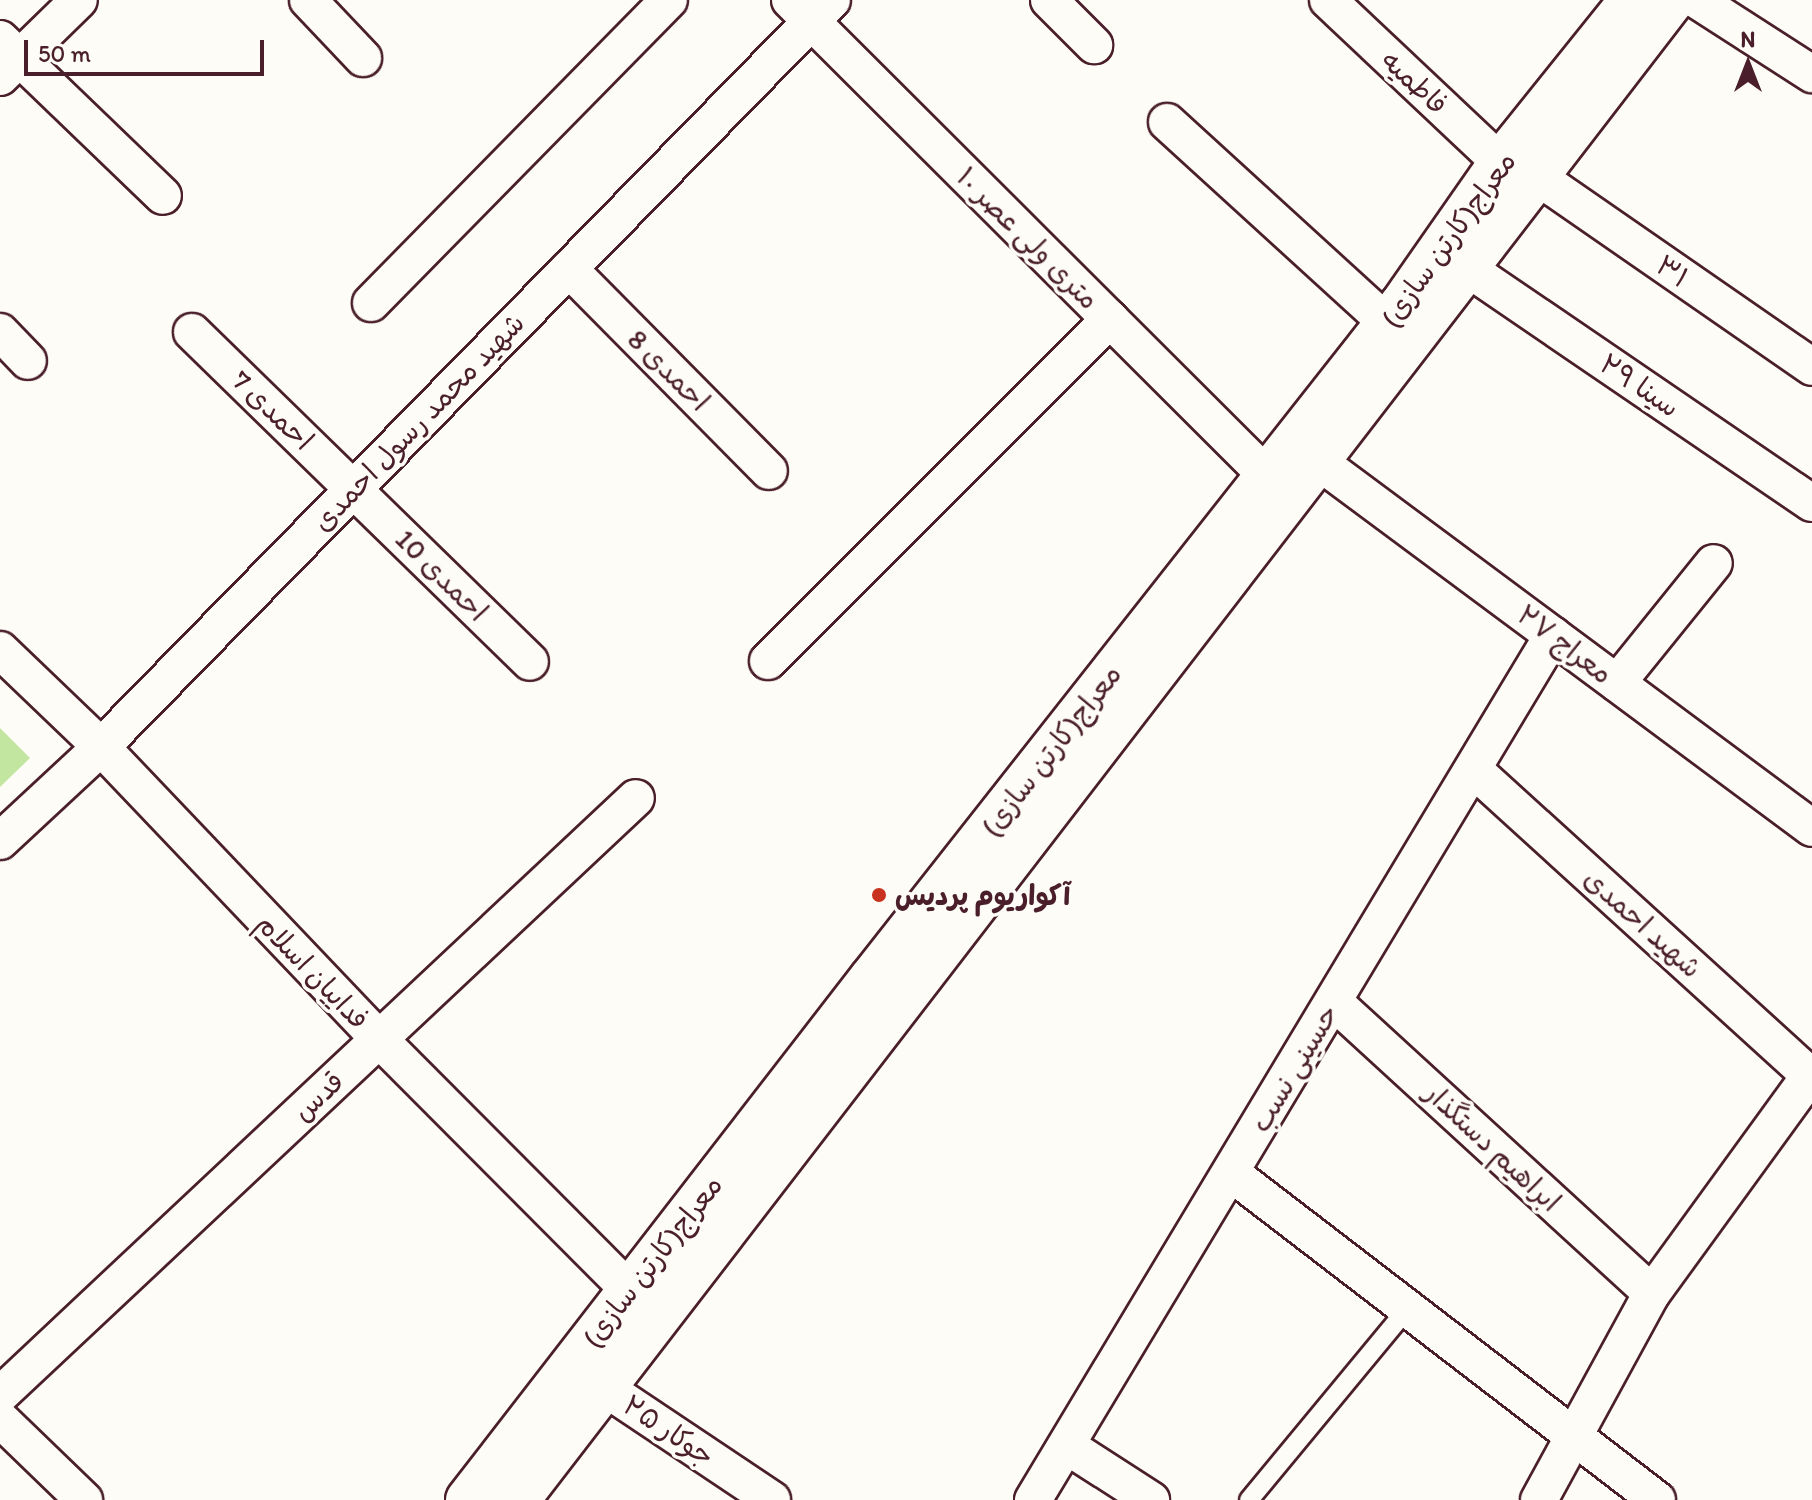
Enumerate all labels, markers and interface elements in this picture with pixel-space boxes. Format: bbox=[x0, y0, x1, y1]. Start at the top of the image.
scale bar bbox=[28, 24, 268, 74]
north arrow bbox=[1708, 24, 1788, 104]
text: N bbox=[1741, 26, 1755, 53]
text: 50 m bbox=[38, 39, 91, 68]
street label: فاطمیه bbox=[1375, 43, 1455, 121]
street label: معراج(کارتن سازی) bbox=[1373, 145, 1523, 333]
street label: ۱۰ متری ولی عصر bbox=[950, 160, 1106, 316]
street label: ۳۱ bbox=[1650, 248, 1696, 294]
street label: شهید محمد رسول احمدی bbox=[305, 306, 531, 538]
street label: احمدی 8 bbox=[621, 322, 717, 418]
street label: ۲۹ سینا bbox=[1594, 346, 1686, 424]
street label: احمدی 7 bbox=[225, 363, 321, 457]
street label: احمدی 10 bbox=[389, 522, 495, 628]
street label: معراج ۲۷ bbox=[1511, 597, 1619, 691]
street label: معراج(کارتن سازی) bbox=[974, 658, 1128, 842]
street label: شهید احمدی bbox=[1577, 861, 1709, 985]
place label: آکواریوم پردیس bbox=[895, 878, 1070, 912]
marker: آکواریوم پردیس bbox=[870, 886, 888, 904]
street label: فداییان اسلام bbox=[250, 906, 376, 1036]
street label: حسینی نسب bbox=[1243, 998, 1345, 1138]
street label: قدس bbox=[286, 1064, 350, 1128]
street label: ابراهیم دستگذار bbox=[1418, 1076, 1568, 1218]
street label: معراج(کارتن سازی) bbox=[575, 1169, 729, 1353]
street label: جوکار ۲۵ bbox=[617, 1387, 721, 1473]

